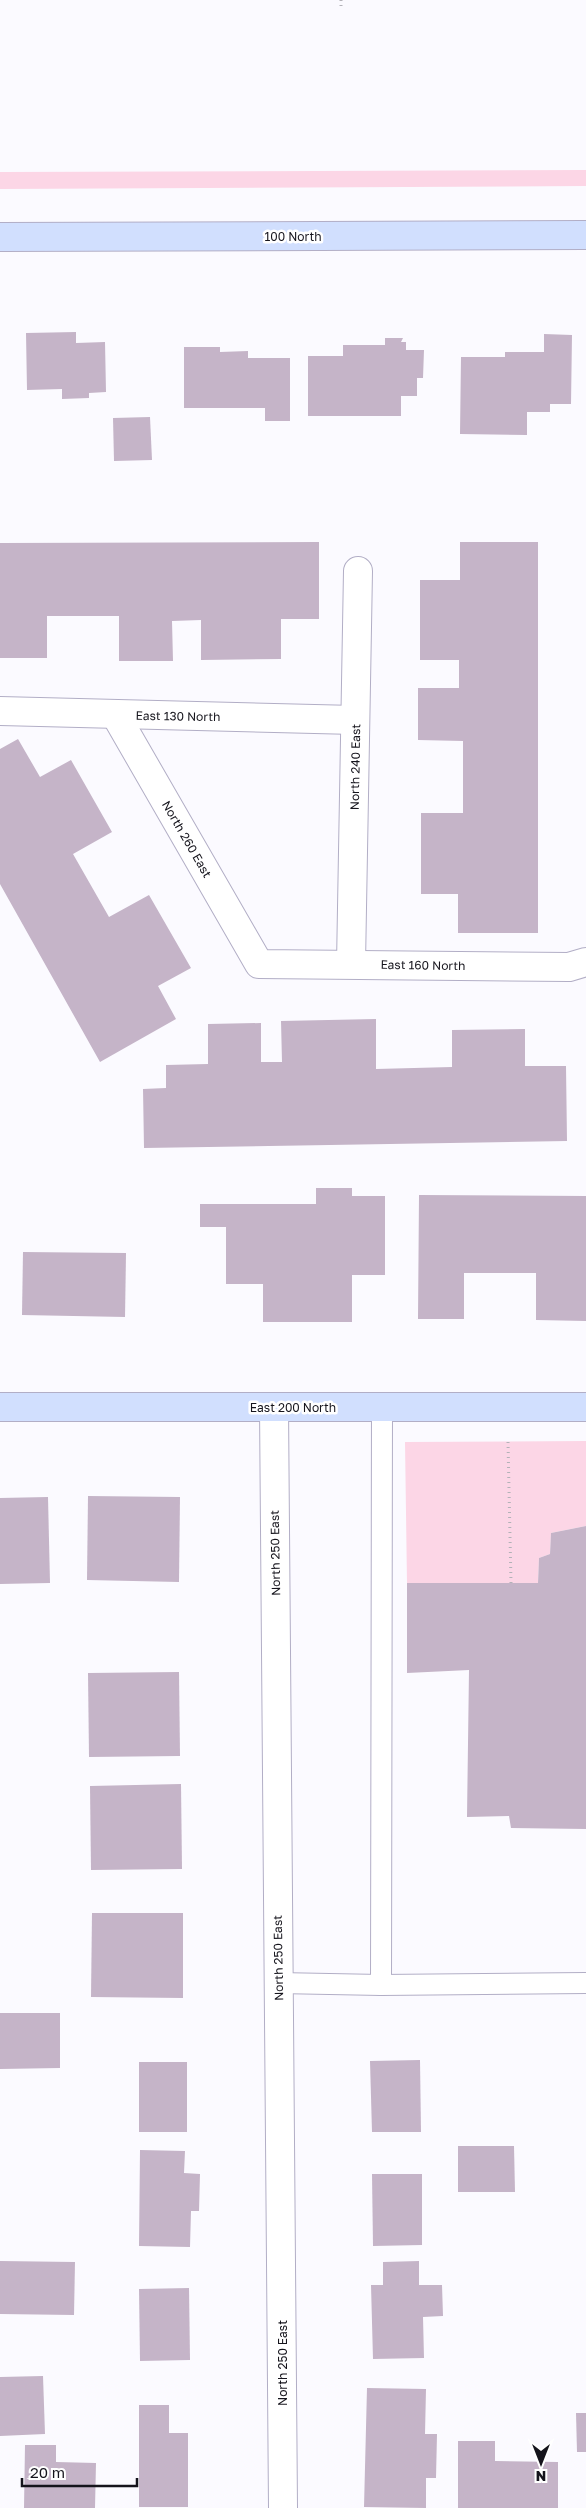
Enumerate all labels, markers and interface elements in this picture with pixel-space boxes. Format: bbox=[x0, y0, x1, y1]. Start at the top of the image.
street label: 100 North bbox=[264, 229, 322, 244]
street label: East 130 North bbox=[135, 708, 221, 724]
street label: North 240 East bbox=[347, 724, 363, 810]
street label: North 260 East bbox=[159, 798, 215, 880]
street label: East 160 North bbox=[380, 957, 466, 973]
street label: East 200 North bbox=[250, 1400, 336, 1415]
street label: North 250 East bbox=[267, 1510, 283, 1596]
street label: North 250 East bbox=[270, 1915, 286, 2001]
street label: North 250 East bbox=[275, 2320, 290, 2406]
north arrow bbox=[516, 2438, 566, 2488]
scale bar bbox=[22, 2456, 138, 2488]
text: 20 m bbox=[30, 2463, 65, 2481]
text: N bbox=[536, 2468, 546, 2485]

